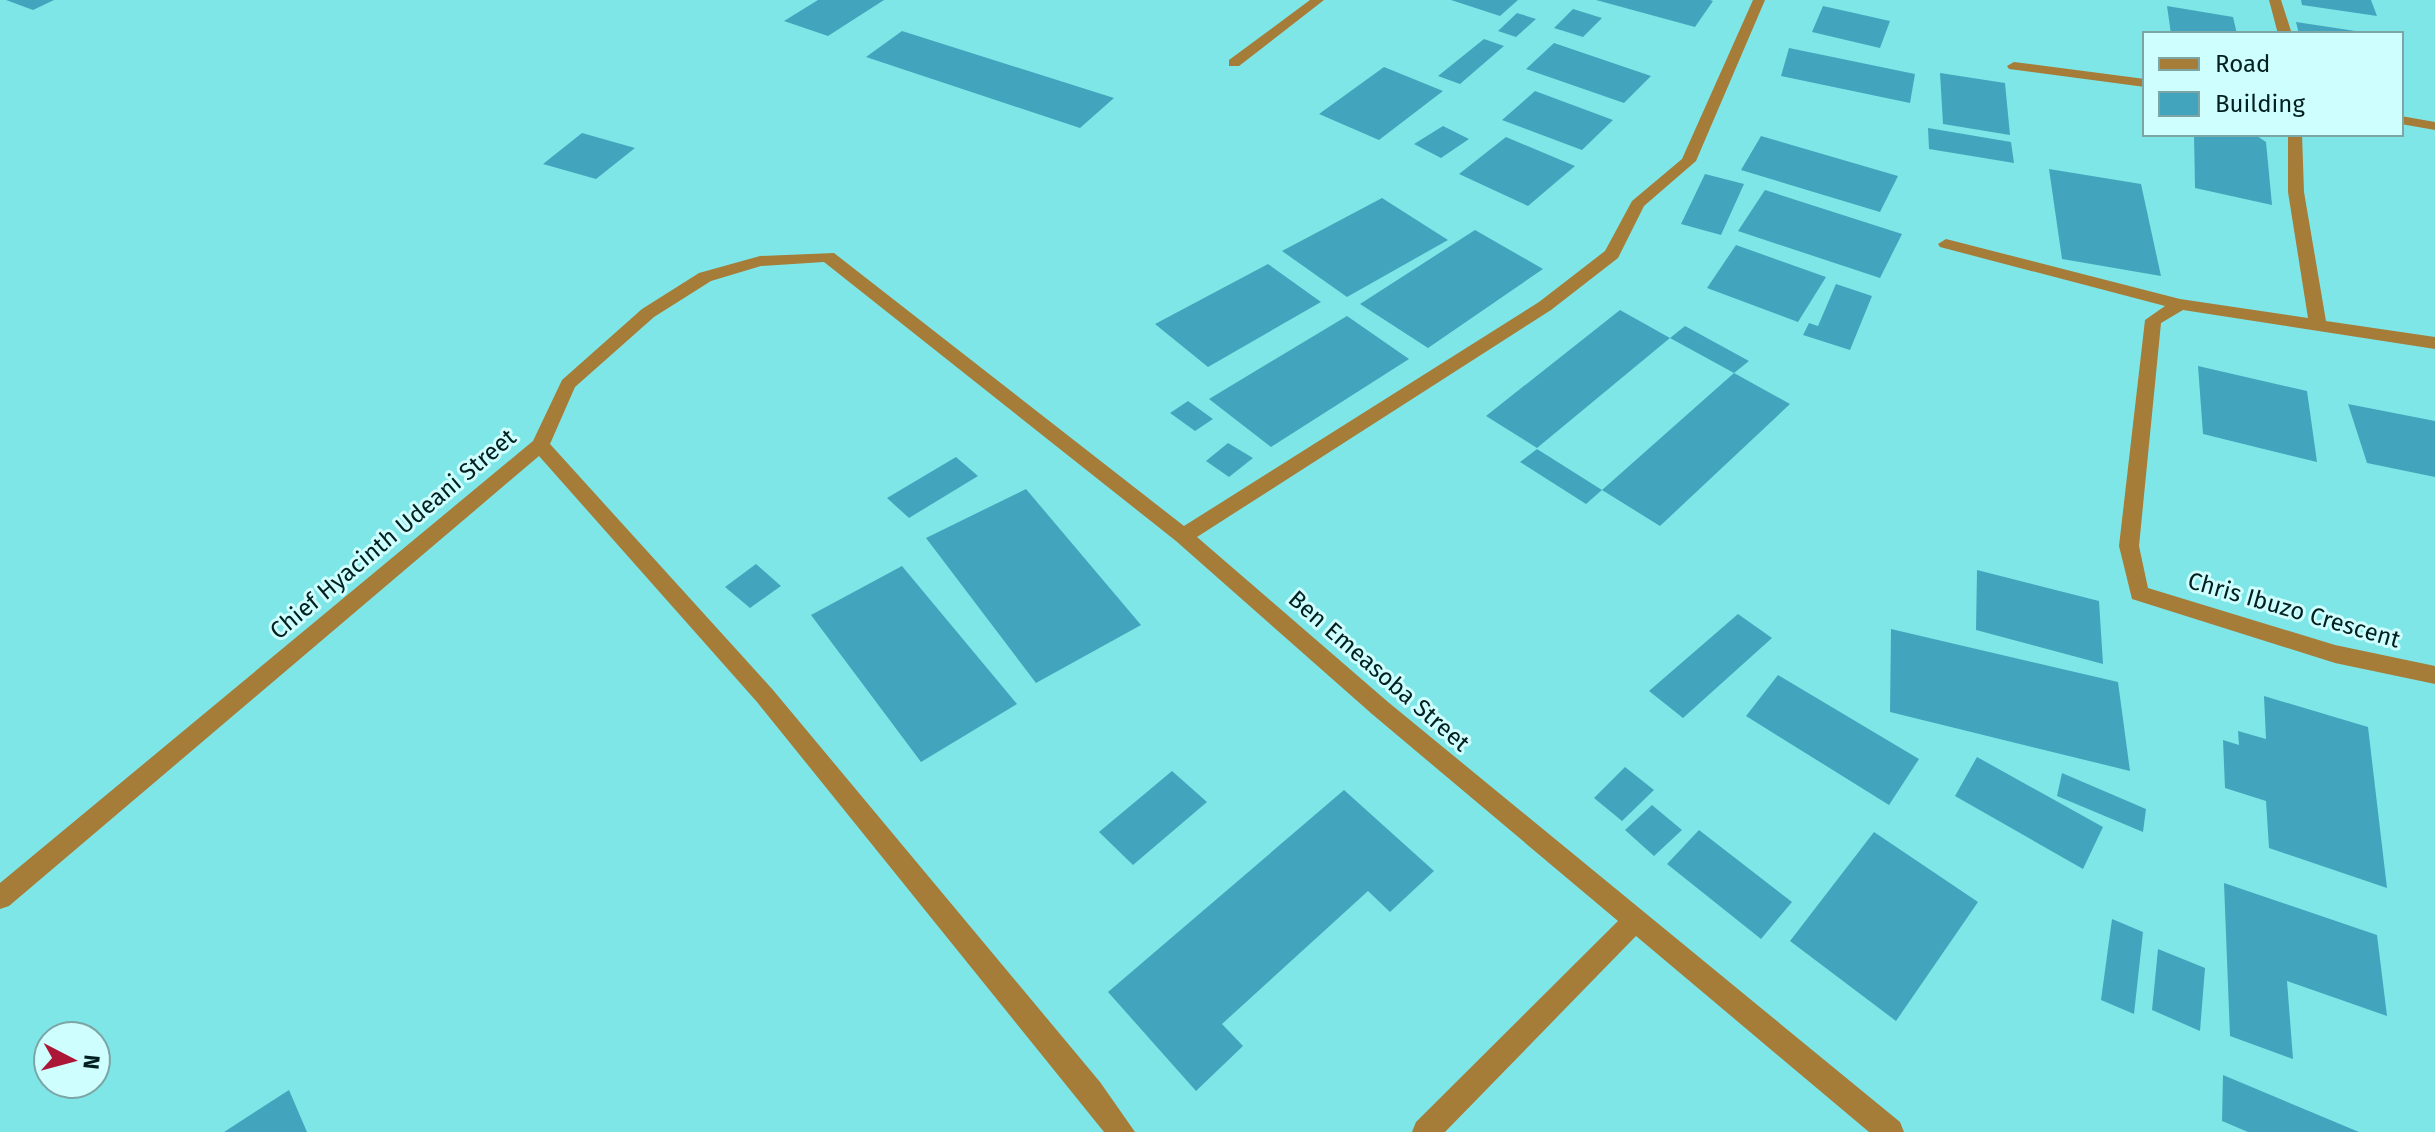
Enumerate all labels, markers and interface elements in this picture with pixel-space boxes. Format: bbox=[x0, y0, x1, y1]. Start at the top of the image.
legend bbox=[2143, 32, 2403, 136]
text: Road bbox=[2215, 50, 2270, 78]
text: Building bbox=[2215, 90, 2305, 118]
street label: Chief Hyacinth Udeani Street bbox=[264, 423, 522, 645]
street label: Chris Ibuzo Crescent bbox=[2185, 566, 2404, 654]
street label: Ben Emeasoba Street bbox=[1283, 585, 1475, 757]
north arrow bbox=[32, 1020, 112, 1100]
text: N bbox=[77, 1053, 106, 1071]

